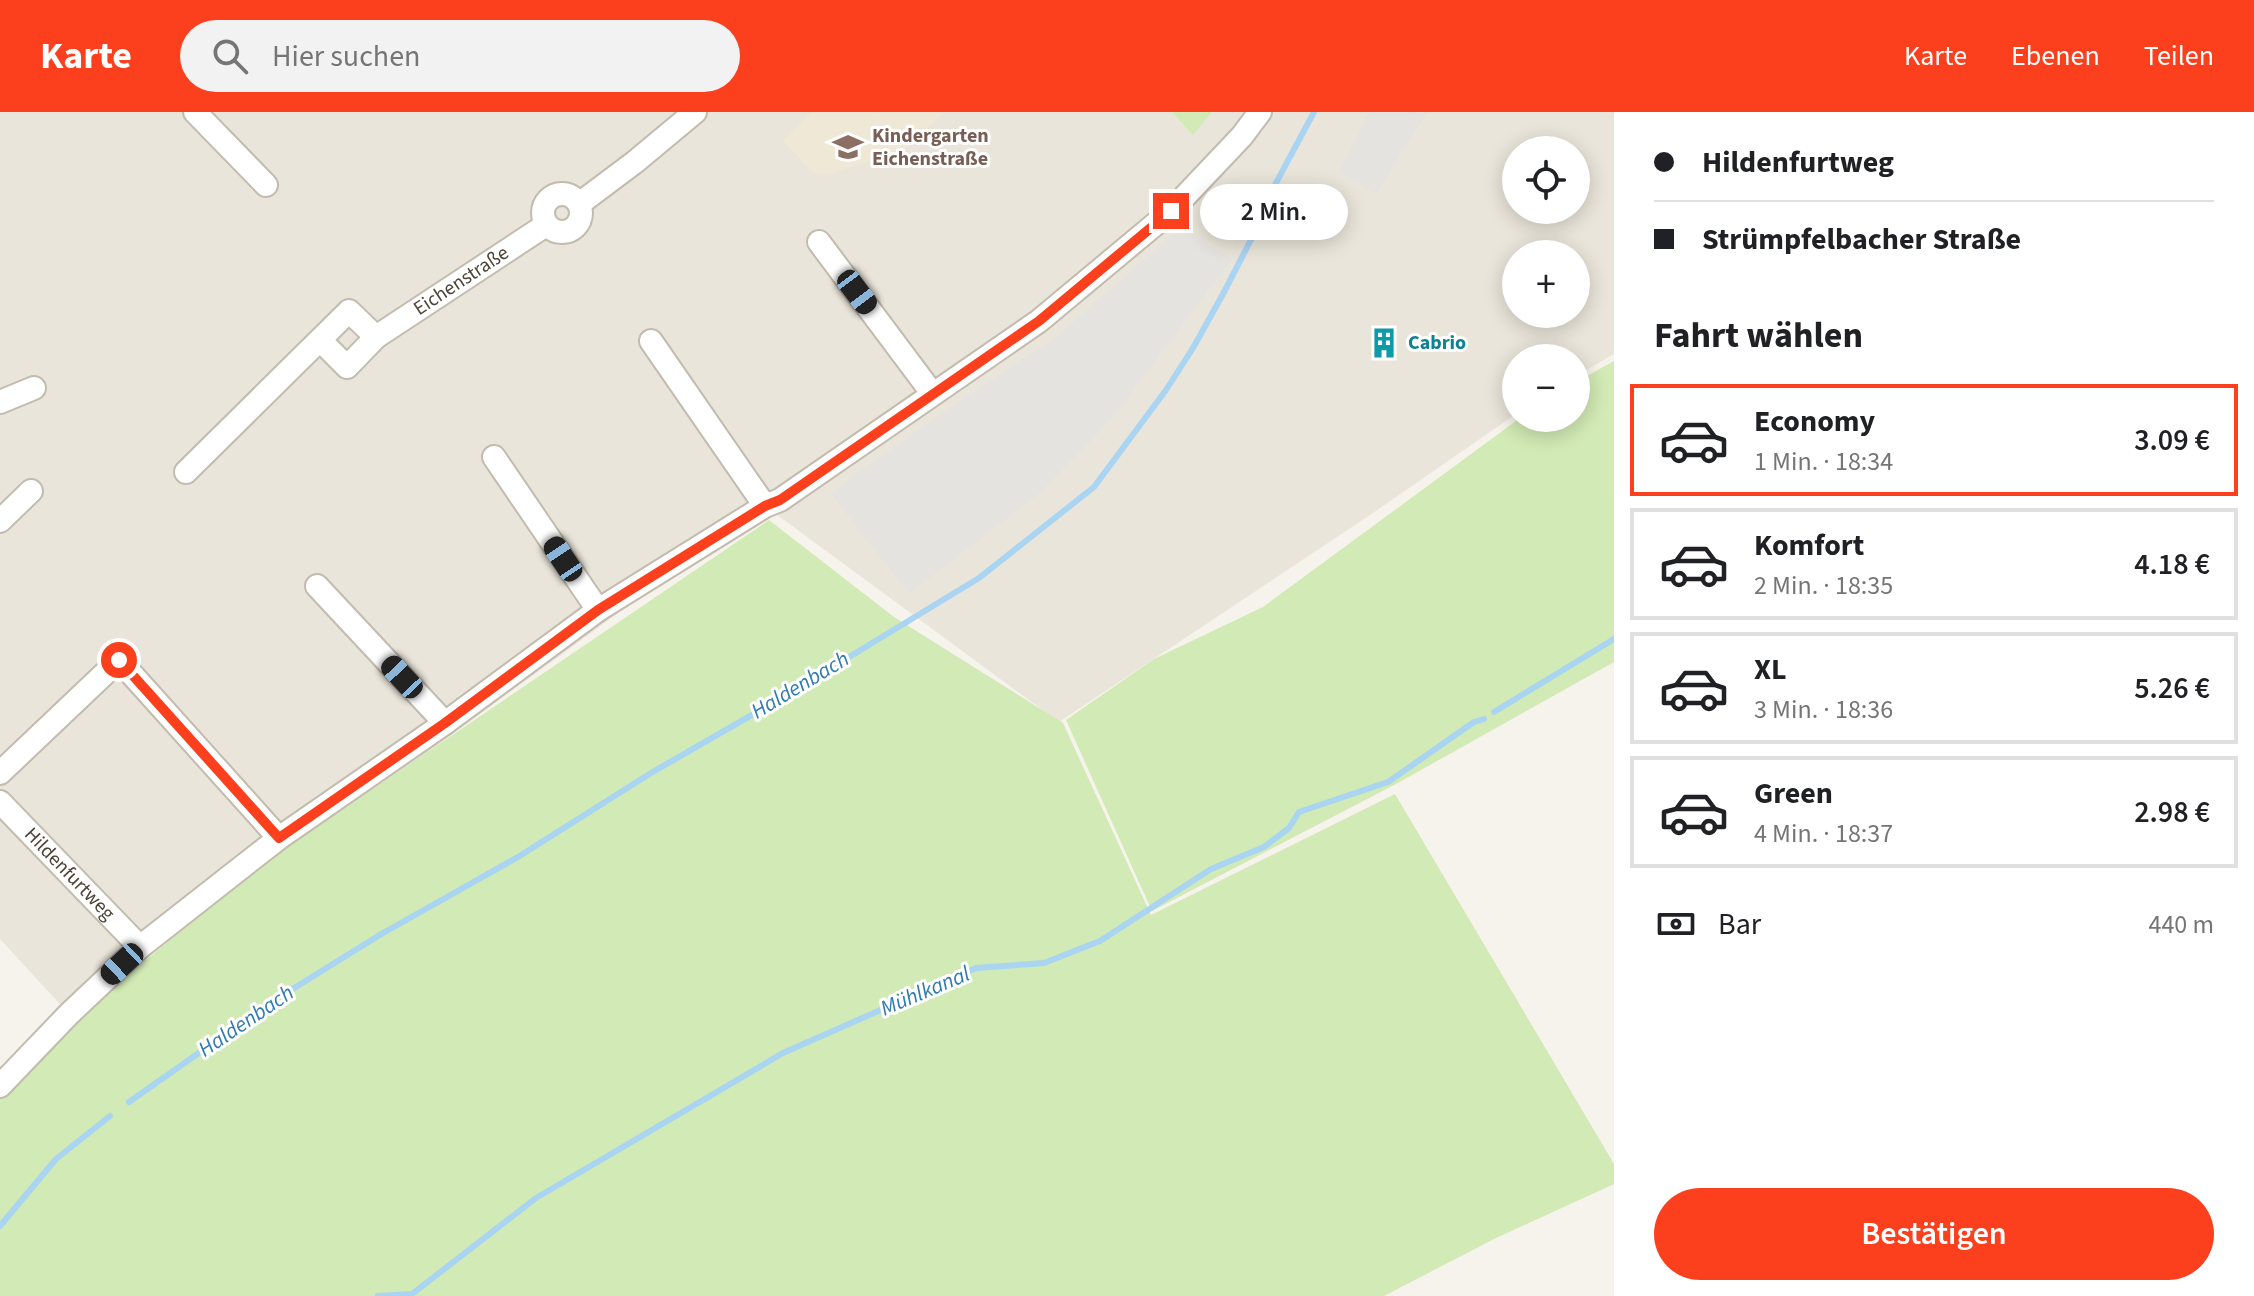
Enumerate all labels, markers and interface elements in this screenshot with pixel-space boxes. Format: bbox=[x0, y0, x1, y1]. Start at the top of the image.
search box bbox=[180, 20, 740, 92]
text: Karte bbox=[40, 29, 132, 83]
icon: search bbox=[208, 34, 252, 78]
text: Hier suchen bbox=[272, 35, 420, 78]
text: Karte bbox=[1904, 36, 1967, 76]
text: Ebenen bbox=[2011, 36, 2100, 76]
text: Teilen bbox=[2144, 36, 2214, 76]
place label: Kindergarten Eichenstraße bbox=[872, 122, 989, 173]
school or university icon: Kindergarten Eichenstraße bbox=[831, 130, 865, 164]
map controls bbox=[1502, 136, 1590, 432]
button: locate bbox=[1502, 136, 1590, 224]
text: Hildenfurtweg bbox=[1702, 141, 1894, 184]
callout: 2 Min. bbox=[1199, 183, 1347, 239]
route end bbox=[1153, 193, 1189, 229]
text: 2 Min. bbox=[1241, 193, 1307, 230]
text: Strümpfelbacher Straße bbox=[1702, 218, 2021, 261]
street label: Eichenstraße bbox=[408, 239, 515, 323]
button: + bbox=[1502, 240, 1590, 328]
car bbox=[833, 266, 881, 318]
text: Fahrt wählen bbox=[1654, 310, 1863, 361]
building icon: Cabrio bbox=[1367, 326, 1401, 360]
place label: Cabrio bbox=[1408, 329, 1466, 357]
button: − bbox=[1502, 344, 1590, 432]
text: Economy bbox=[1754, 400, 1875, 443]
icon: car bbox=[1658, 404, 1730, 476]
text: 3.09 € bbox=[2134, 419, 2210, 462]
text: 1 Min. · 18:34 bbox=[1754, 443, 1893, 480]
text: Komfort bbox=[1754, 524, 1864, 567]
icon: car bbox=[1658, 528, 1730, 600]
car bbox=[540, 532, 586, 586]
text: 4.18 € bbox=[2134, 543, 2210, 586]
text: 2 Min. · 18:35 bbox=[1754, 567, 1893, 604]
route start bbox=[101, 642, 137, 678]
water label: Haldenbach bbox=[745, 643, 855, 727]
text: XL bbox=[1754, 648, 1787, 691]
car bbox=[377, 651, 427, 703]
icon: car bbox=[1658, 652, 1730, 724]
text: 5.26 € bbox=[2134, 667, 2210, 710]
text: 3 Min. · 18:36 bbox=[1754, 691, 1893, 728]
text: Green bbox=[1754, 772, 1833, 815]
icon: car bbox=[1658, 776, 1730, 848]
text: 2.98 € bbox=[2134, 791, 2210, 834]
text: 4 Min. · 18:37 bbox=[1754, 815, 1893, 852]
street label: Hildenfurtweg bbox=[18, 821, 121, 927]
icon: cash bbox=[1654, 902, 1698, 946]
text: Bar bbox=[1718, 903, 1761, 946]
text: 440 m bbox=[2148, 906, 2214, 943]
car bbox=[96, 939, 148, 989]
water label: Mühlkanal bbox=[875, 958, 975, 1024]
water label: Haldenbach bbox=[192, 977, 300, 1065]
button: Bestätigen bbox=[1654, 1188, 2214, 1280]

